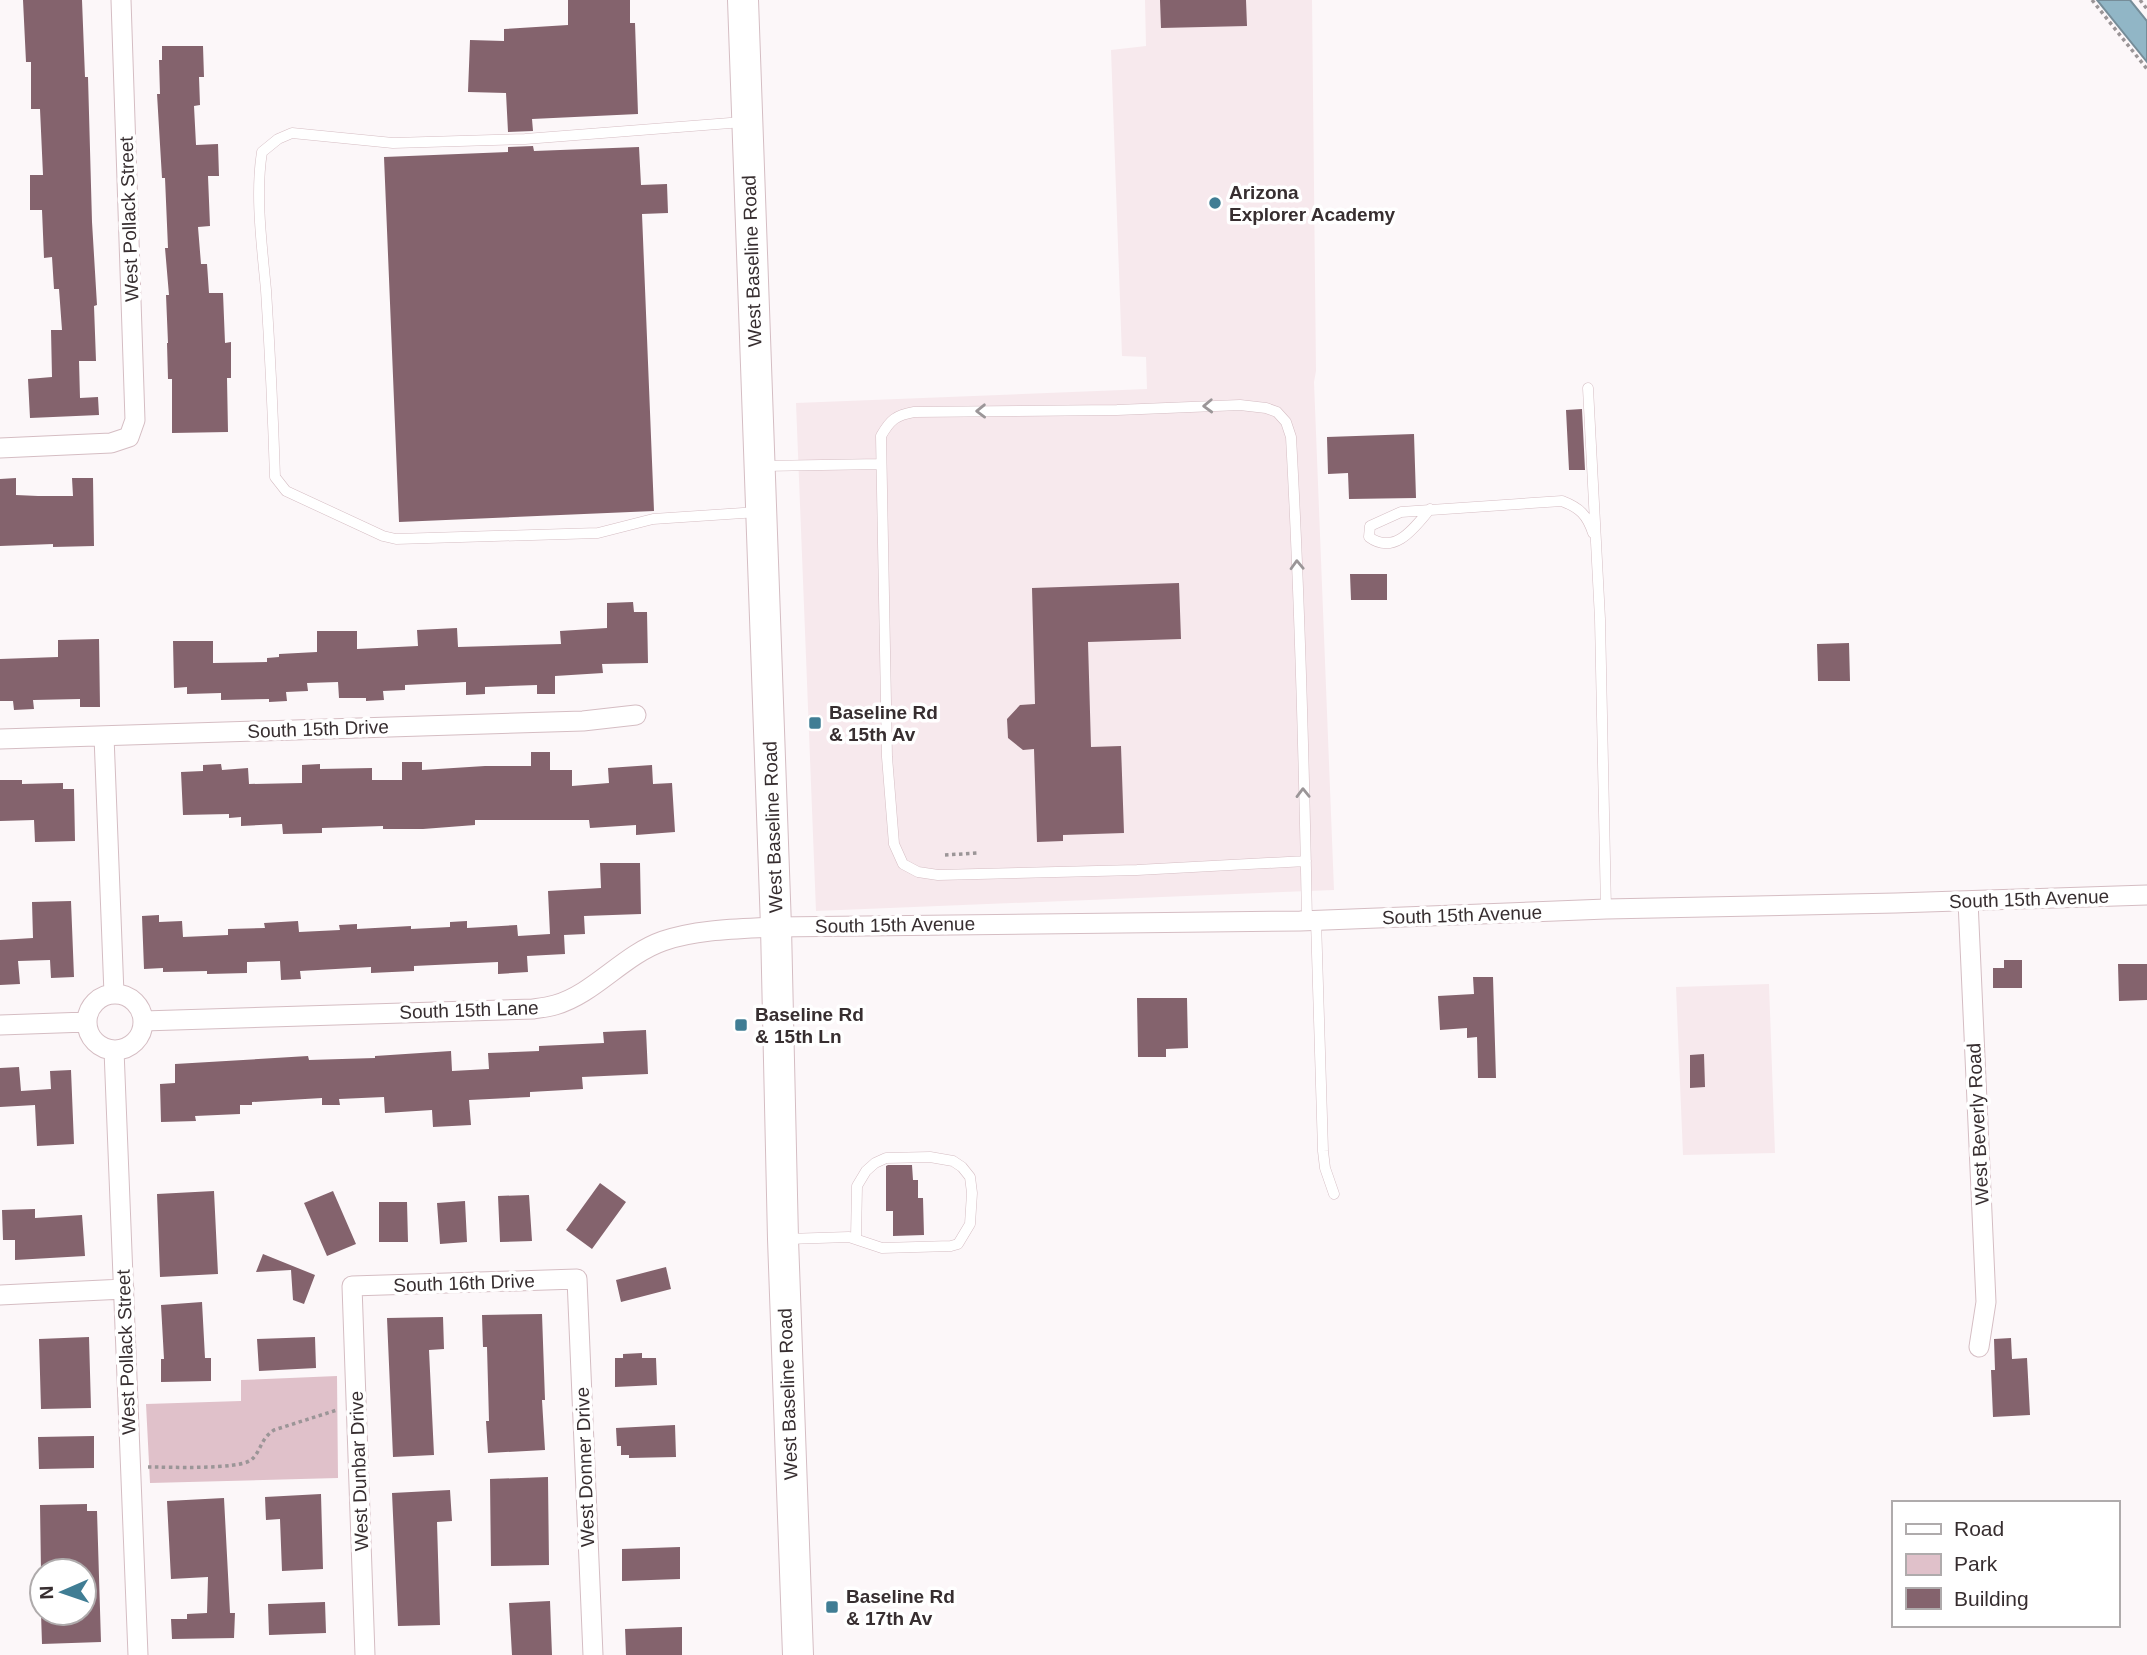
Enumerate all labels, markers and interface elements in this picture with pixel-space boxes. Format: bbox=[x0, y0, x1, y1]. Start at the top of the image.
street label: West Pollack Street bbox=[116, 135, 142, 302]
street label: West Baseline Road bbox=[739, 175, 765, 347]
place label: Arizona Explorer Academy bbox=[1229, 182, 1396, 225]
marker: Arizona Explorer Academy bbox=[1207, 195, 1223, 211]
one-way arrow bbox=[1203, 399, 1214, 414]
one-way arrow bbox=[975, 403, 986, 419]
one-way arrow bbox=[1290, 560, 1305, 571]
place label: Baseline Rd & 15th Av bbox=[829, 702, 938, 745]
marker: Baseline Rd & 15th Av bbox=[807, 715, 823, 731]
street label: South 15th Drive bbox=[247, 716, 389, 742]
street label: West Baseline Road bbox=[760, 741, 786, 913]
one-way arrow bbox=[1295, 787, 1311, 798]
street label: South 15th Avenue bbox=[1949, 886, 2109, 912]
street label: South 15th Avenue bbox=[1382, 902, 1542, 928]
street label: South 15th Avenue bbox=[815, 913, 975, 937]
street label: South 15th Lane bbox=[399, 997, 539, 1023]
place label: Baseline Rd & 15th Ln bbox=[755, 1004, 864, 1047]
marker: Baseline Rd & 15th Ln bbox=[733, 1017, 749, 1033]
street label: West Beverly Road bbox=[1963, 1042, 1993, 1206]
street label: West Pollack Street bbox=[113, 1268, 139, 1435]
street label: South 16th Drive bbox=[393, 1270, 535, 1296]
street label: West Baseline Road bbox=[775, 1308, 801, 1480]
street label: West Donner Drive bbox=[572, 1387, 598, 1547]
street label: West Dunbar Drive bbox=[346, 1391, 372, 1551]
legend bbox=[1892, 1501, 2119, 1627]
text: Road bbox=[1954, 1517, 2004, 1540]
text: Park bbox=[1954, 1552, 1998, 1575]
north arrow bbox=[28, 1557, 98, 1627]
text: N bbox=[36, 1585, 57, 1600]
place label: Baseline Rd & 17th Av bbox=[846, 1586, 955, 1629]
text: Building bbox=[1954, 1587, 2029, 1610]
marker: Baseline Rd & 17th Av bbox=[824, 1599, 840, 1615]

